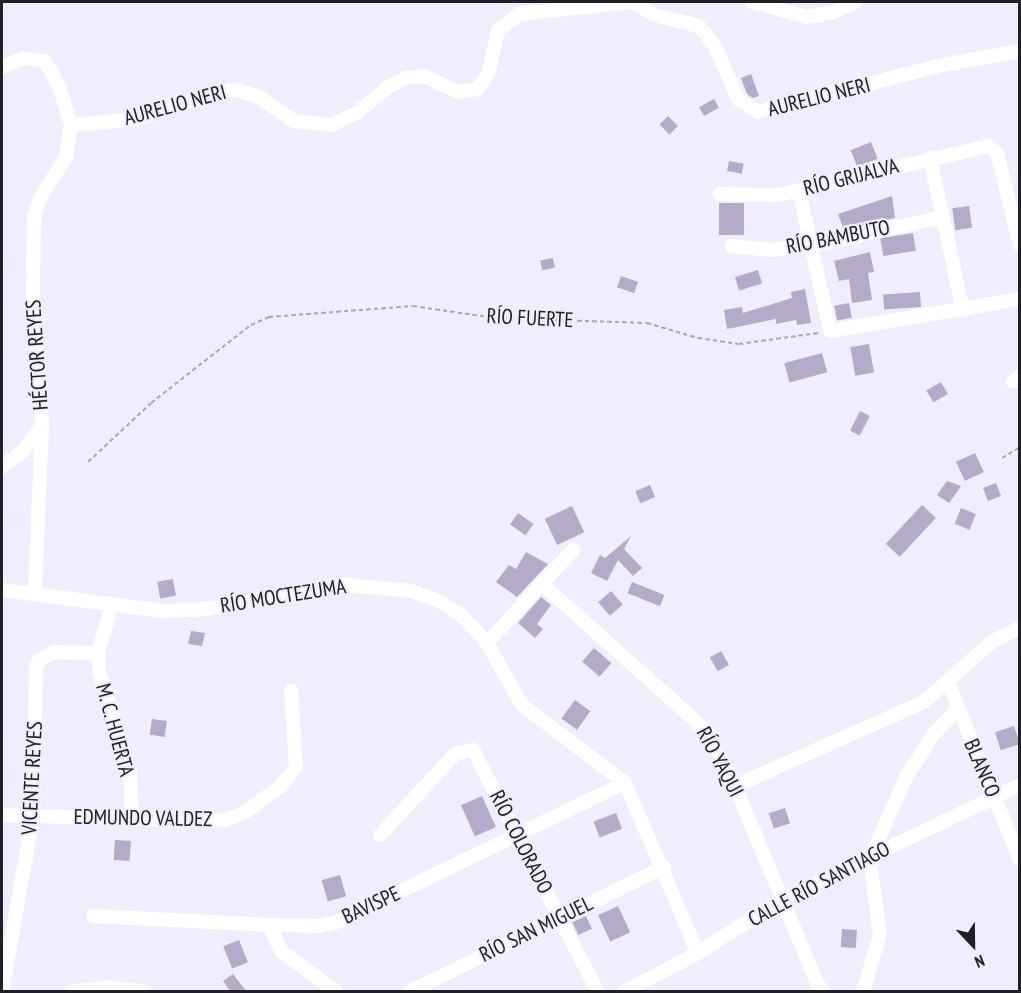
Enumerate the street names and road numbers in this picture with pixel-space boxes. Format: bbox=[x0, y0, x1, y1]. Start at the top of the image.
street label: AURELIO NERI bbox=[765, 72, 873, 122]
street label: AURELIO NERI bbox=[121, 79, 229, 131]
street label: RÍO GRIJALVA bbox=[801, 153, 901, 201]
street label: RÍO BAMBUTO bbox=[784, 215, 892, 259]
street label: HÉCTOR REYES bbox=[21, 299, 53, 411]
street label: RÍO FUERTE bbox=[486, 303, 574, 333]
street label: RÍO MOCTEZUMA bbox=[218, 574, 348, 618]
street label: M. C. HUERTA bbox=[90, 679, 140, 781]
street label: VICENTE REYES bbox=[16, 720, 48, 836]
street label: RÍO YAQUI bbox=[691, 722, 749, 802]
street label: BLANCO bbox=[959, 735, 1005, 801]
street label: RÍO COLORADO bbox=[484, 786, 558, 898]
street label: EDMUNDO VALDEZ bbox=[73, 804, 213, 832]
street label: CALLE RÍO SANTIAGO bbox=[744, 836, 894, 932]
street label: BAVISPE bbox=[338, 881, 404, 929]
street label: RÍO SAN MIGUEL bbox=[475, 891, 597, 967]

